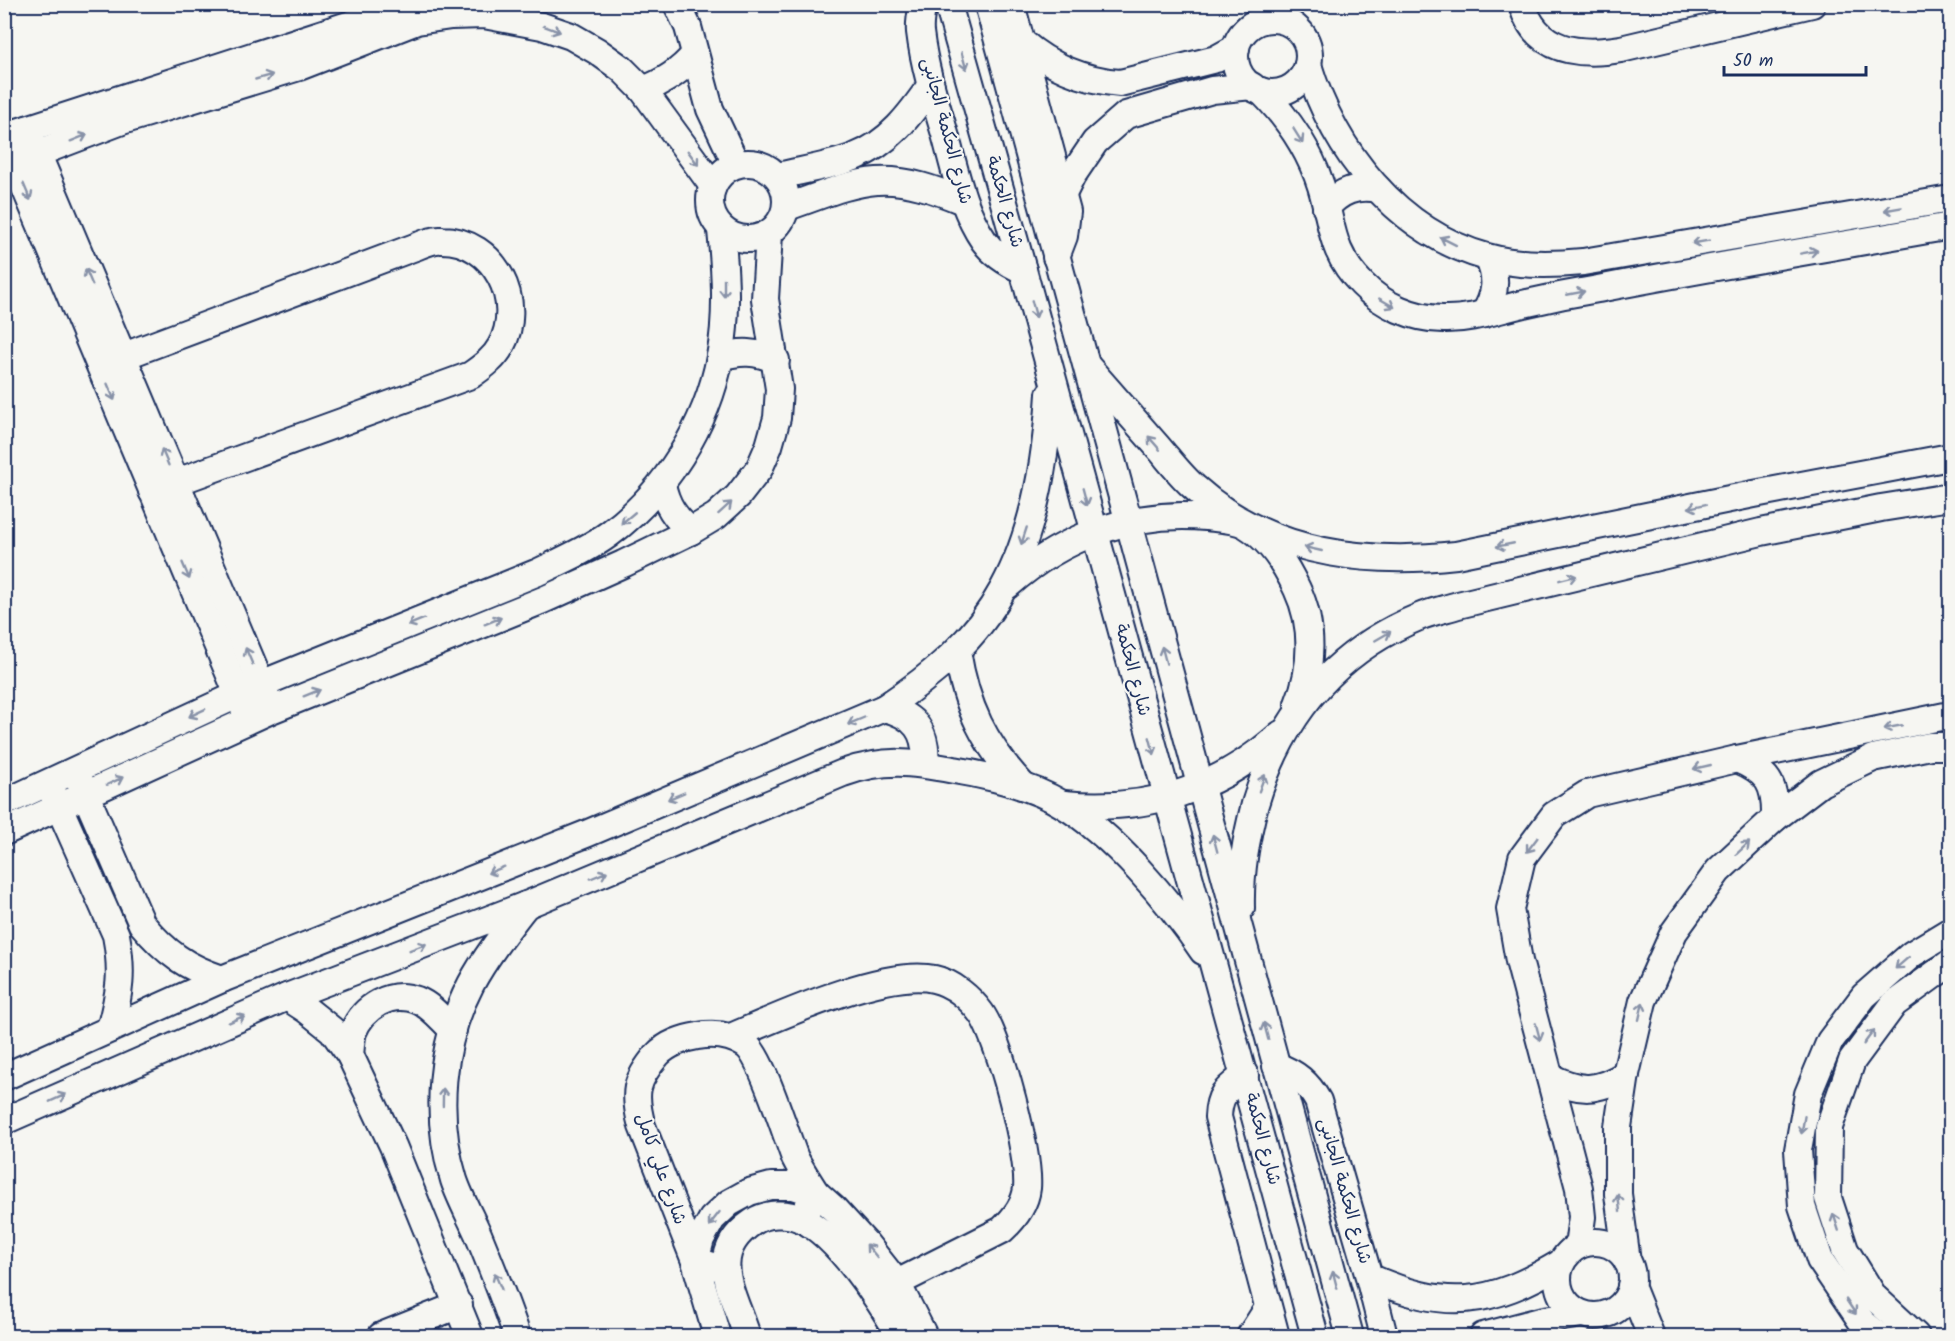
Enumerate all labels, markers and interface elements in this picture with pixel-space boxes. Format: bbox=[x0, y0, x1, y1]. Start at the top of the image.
one-way arrow bbox=[542, 25, 561, 36]
scale bar bbox=[1724, 39, 1866, 77]
text: 50 m bbox=[1733, 47, 1773, 76]
one-way arrow bbox=[959, 51, 970, 70]
street label: شارع الحكمة الجانبى bbox=[912, 54, 980, 208]
one-way arrow bbox=[254, 71, 273, 82]
one-way arrow bbox=[1292, 127, 1304, 144]
one-way arrow bbox=[69, 132, 88, 143]
one-way arrow bbox=[686, 149, 699, 165]
street label: شارع الحكمة bbox=[977, 153, 1031, 251]
one-way arrow bbox=[22, 183, 33, 201]
one-way arrow bbox=[1884, 204, 1903, 215]
one-way arrow bbox=[1440, 235, 1458, 246]
one-way arrow bbox=[1691, 237, 1711, 248]
one-way arrow bbox=[1799, 246, 1819, 257]
one-way arrow bbox=[83, 268, 94, 287]
one-way arrow bbox=[718, 278, 730, 298]
one-way arrow bbox=[1566, 287, 1585, 298]
one-way arrow bbox=[1378, 297, 1395, 309]
one-way arrow bbox=[1028, 299, 1040, 318]
one-way arrow bbox=[106, 382, 117, 400]
one-way arrow bbox=[1147, 436, 1161, 451]
one-way arrow bbox=[159, 448, 170, 466]
one-way arrow bbox=[1080, 487, 1091, 506]
one-way arrow bbox=[717, 501, 732, 515]
one-way arrow bbox=[1687, 501, 1707, 512]
one-way arrow bbox=[620, 512, 636, 525]
one-way arrow bbox=[1018, 526, 1029, 545]
one-way arrow bbox=[1496, 539, 1515, 551]
one-way arrow bbox=[1303, 542, 1322, 554]
one-way arrow bbox=[181, 562, 192, 580]
one-way arrow bbox=[1559, 572, 1578, 584]
one-way arrow bbox=[484, 615, 502, 626]
one-way arrow bbox=[407, 617, 425, 628]
street label: شارع الحكمة bbox=[1106, 621, 1158, 719]
one-way arrow bbox=[1374, 629, 1391, 641]
one-way arrow bbox=[1158, 646, 1169, 665]
one-way arrow bbox=[243, 647, 254, 666]
one-way arrow bbox=[303, 687, 321, 698]
one-way arrow bbox=[189, 708, 207, 720]
one-way arrow bbox=[847, 716, 866, 727]
one-way arrow bbox=[1884, 722, 1904, 733]
one-way arrow bbox=[1147, 736, 1158, 755]
one-way arrow bbox=[1693, 761, 1712, 773]
one-way arrow bbox=[1258, 774, 1269, 793]
one-way arrow bbox=[105, 775, 124, 786]
one-way arrow bbox=[667, 791, 686, 802]
one-way arrow bbox=[1209, 834, 1220, 853]
one-way arrow bbox=[1525, 836, 1538, 852]
one-way arrow bbox=[1735, 841, 1750, 855]
one-way arrow bbox=[487, 865, 505, 876]
one-way arrow bbox=[589, 869, 607, 880]
one-way arrow bbox=[408, 941, 426, 952]
one-way arrow bbox=[1895, 956, 1910, 970]
one-way arrow bbox=[1635, 1002, 1647, 1021]
one-way arrow bbox=[227, 1013, 245, 1025]
one-way arrow bbox=[1260, 1022, 1271, 1041]
one-way arrow bbox=[1533, 1022, 1544, 1041]
one-way arrow bbox=[1863, 1030, 1875, 1046]
one-way arrow bbox=[437, 1087, 449, 1107]
street label: شارع الحكمة bbox=[1236, 1090, 1288, 1188]
one-way arrow bbox=[49, 1091, 67, 1102]
street label: شارع علي كامل bbox=[626, 1109, 694, 1229]
street label: شارع الحكمة الجانبى bbox=[1309, 1114, 1379, 1268]
one-way arrow bbox=[1797, 1114, 1808, 1134]
one-way arrow bbox=[1613, 1194, 1624, 1214]
one-way arrow bbox=[707, 1211, 720, 1227]
one-way arrow bbox=[1830, 1213, 1841, 1232]
one-way arrow bbox=[866, 1243, 879, 1259]
one-way arrow bbox=[1328, 1271, 1340, 1290]
one-way arrow bbox=[492, 1273, 503, 1291]
one-way arrow bbox=[1845, 1298, 1858, 1315]

